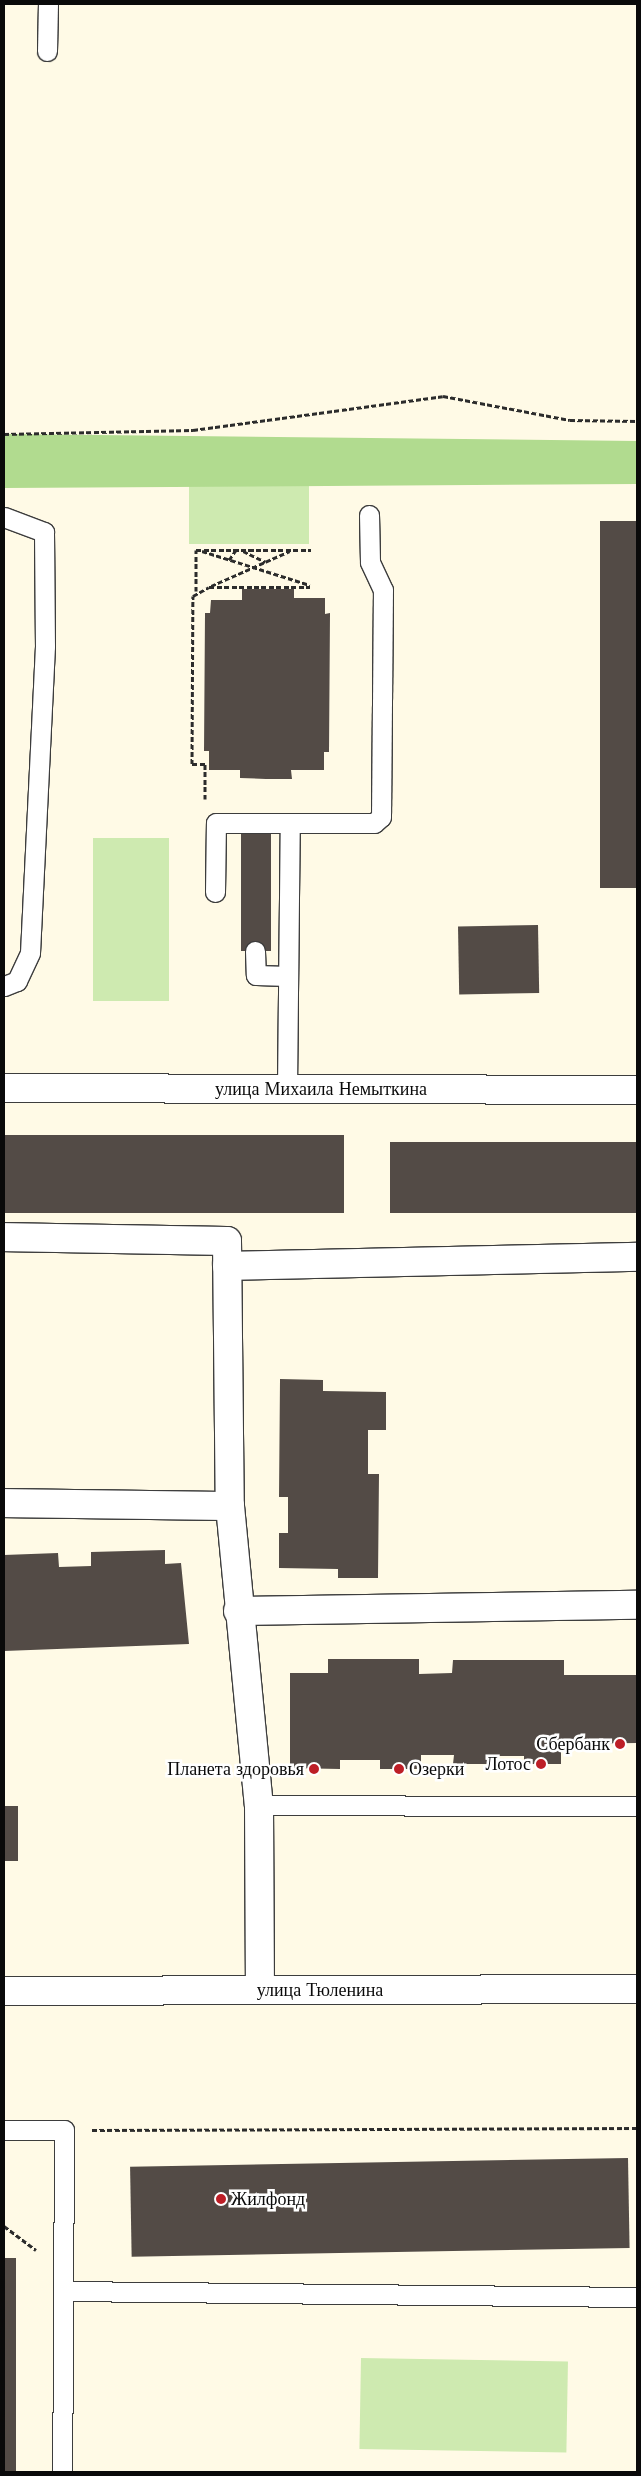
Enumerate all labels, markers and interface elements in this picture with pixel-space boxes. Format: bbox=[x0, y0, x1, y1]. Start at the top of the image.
street label: улица Михаила Немыткина bbox=[215, 1078, 427, 1100]
place label: Сбербанк bbox=[536, 1733, 610, 1755]
marker: Сбербанк bbox=[614, 1738, 626, 1750]
place label: Лотос bbox=[485, 1753, 531, 1775]
place label: Планета здоровья bbox=[167, 1758, 304, 1780]
place label: Озерки bbox=[409, 1758, 464, 1780]
marker: Лотос bbox=[535, 1758, 547, 1770]
marker: Планета здоровья bbox=[308, 1763, 320, 1775]
marker: Озерки bbox=[393, 1763, 405, 1775]
street label: улица Тюленина bbox=[257, 1979, 383, 2001]
place label: Жилфонд bbox=[231, 2188, 305, 2210]
marker: Жилфонд bbox=[215, 2193, 227, 2205]

